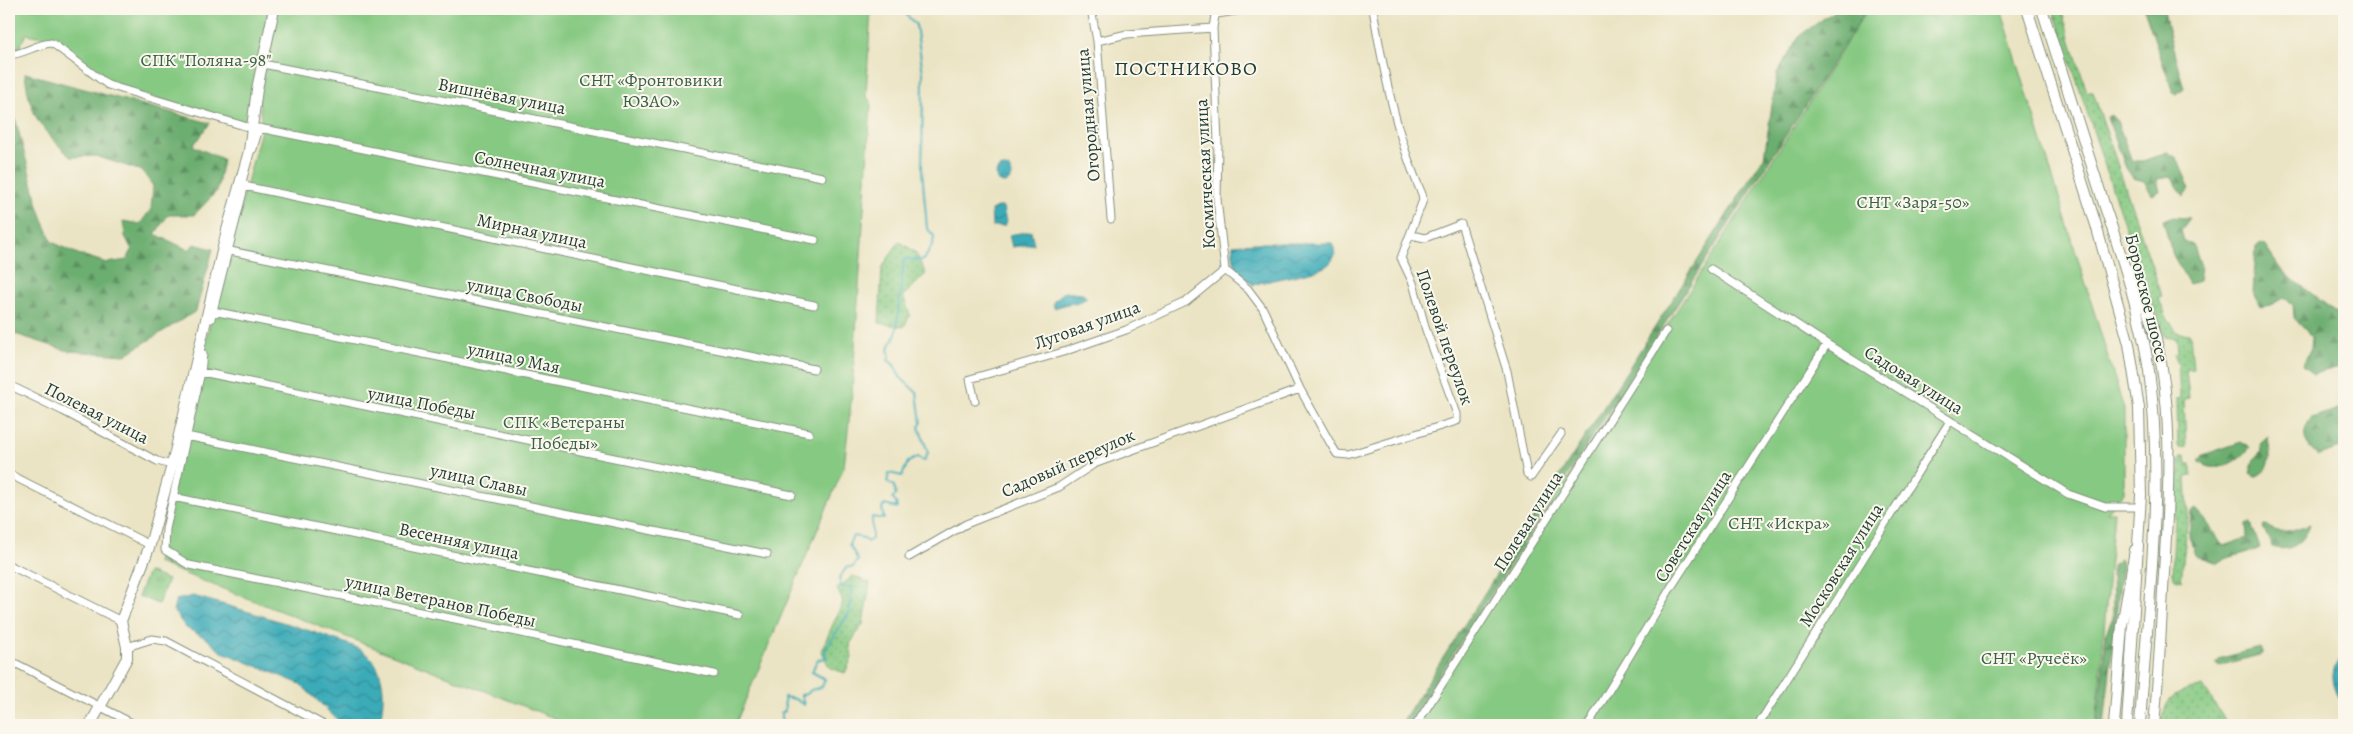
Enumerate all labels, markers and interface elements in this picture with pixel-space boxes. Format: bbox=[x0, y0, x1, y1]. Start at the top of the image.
street label: Огородная улица bbox=[1070, 47, 1106, 183]
park label: СПК "Поляна-98" bbox=[140, 48, 272, 72]
district label: ПОСТНИКОВО bbox=[1114, 55, 1258, 82]
park label: СНТ «Фронтовики ЮЗАО» bbox=[579, 68, 723, 113]
street label: Вишнёвая улица bbox=[436, 72, 569, 120]
street label: Космическая улица bbox=[1189, 97, 1221, 250]
street label: Солнечная улица bbox=[472, 145, 608, 194]
park label: СНТ «Заря-50» bbox=[1856, 190, 1970, 214]
street label: Мирная улица bbox=[475, 208, 590, 255]
street label: Боровское шоссе bbox=[2119, 231, 2175, 365]
street label: Полевой переулок bbox=[1411, 266, 1479, 408]
street label: улица Свободы bbox=[464, 272, 585, 318]
street label: Луговая улица bbox=[1031, 295, 1144, 355]
street label: улица 9 Мая bbox=[465, 336, 562, 379]
street label: Садовая улица bbox=[1860, 340, 1969, 420]
street label: Полевая улица bbox=[41, 376, 154, 450]
street label: улица Победы bbox=[365, 381, 478, 425]
park label: СПК «Ветераны Победы» bbox=[503, 410, 625, 455]
street label: Садовый переулок bbox=[997, 423, 1139, 503]
street label: улица Славы bbox=[427, 458, 530, 502]
street label: Советская улица bbox=[1649, 465, 1737, 587]
street label: Полевая улица bbox=[1488, 466, 1569, 576]
street label: Московская улица bbox=[1793, 498, 1889, 631]
park label: СНТ «Искра» bbox=[1728, 511, 1830, 535]
street label: Весенняя улица bbox=[397, 517, 522, 566]
street label: улица Ветеранов Победы bbox=[343, 569, 538, 633]
park label: СНТ «Ручеёк» bbox=[1981, 646, 2087, 670]

